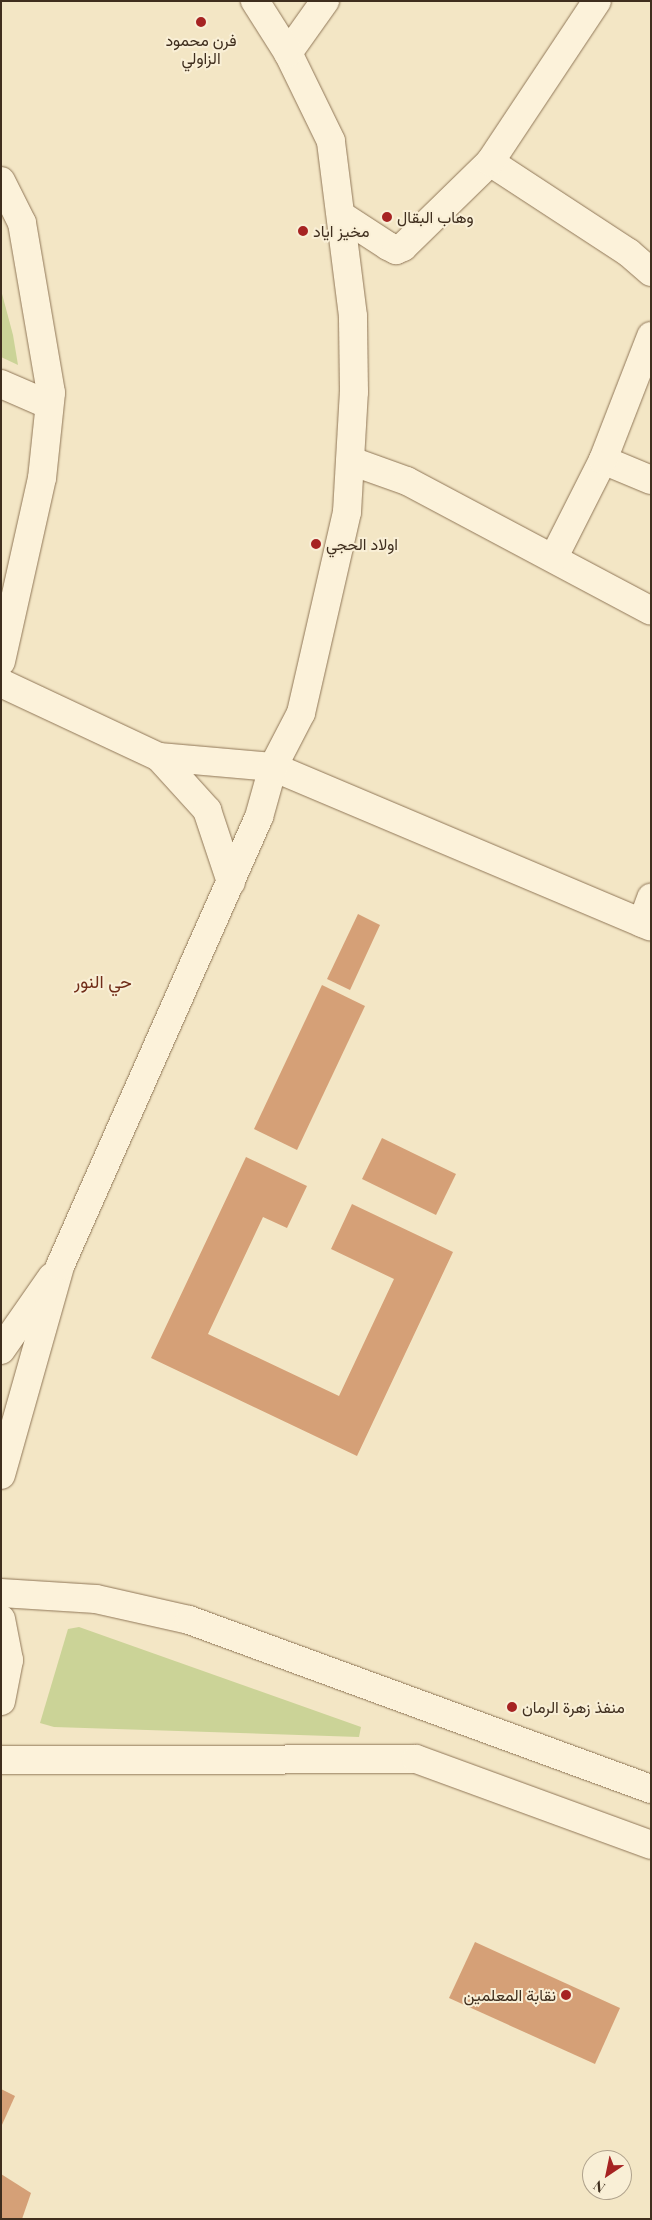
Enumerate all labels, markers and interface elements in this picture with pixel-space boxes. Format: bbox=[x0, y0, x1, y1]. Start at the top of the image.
marker: فرن محمود الزاولي bbox=[195, 16, 207, 28]
place label: فرن محمود الزاولي bbox=[165, 30, 237, 68]
place label: وهاب البقال bbox=[397, 207, 474, 227]
marker: وهاب البقال bbox=[381, 211, 393, 223]
place label: مخيز اياد bbox=[313, 221, 369, 241]
marker: مخيز اياد bbox=[297, 225, 309, 237]
place label: اولاد الحجي bbox=[326, 534, 398, 554]
marker: اولاد الحجي bbox=[310, 538, 322, 550]
district label: حي النور bbox=[74, 970, 132, 992]
place label: منفذ زهرة الرمان bbox=[522, 1697, 625, 1717]
marker: منفذ زهرة الرمان bbox=[506, 1701, 518, 1713]
place label: نقابة المعلمين bbox=[463, 1985, 556, 2005]
marker: نقابة المعلمين bbox=[560, 1989, 572, 2001]
north arrow bbox=[582, 2150, 632, 2200]
text: N bbox=[589, 2176, 608, 2198]

